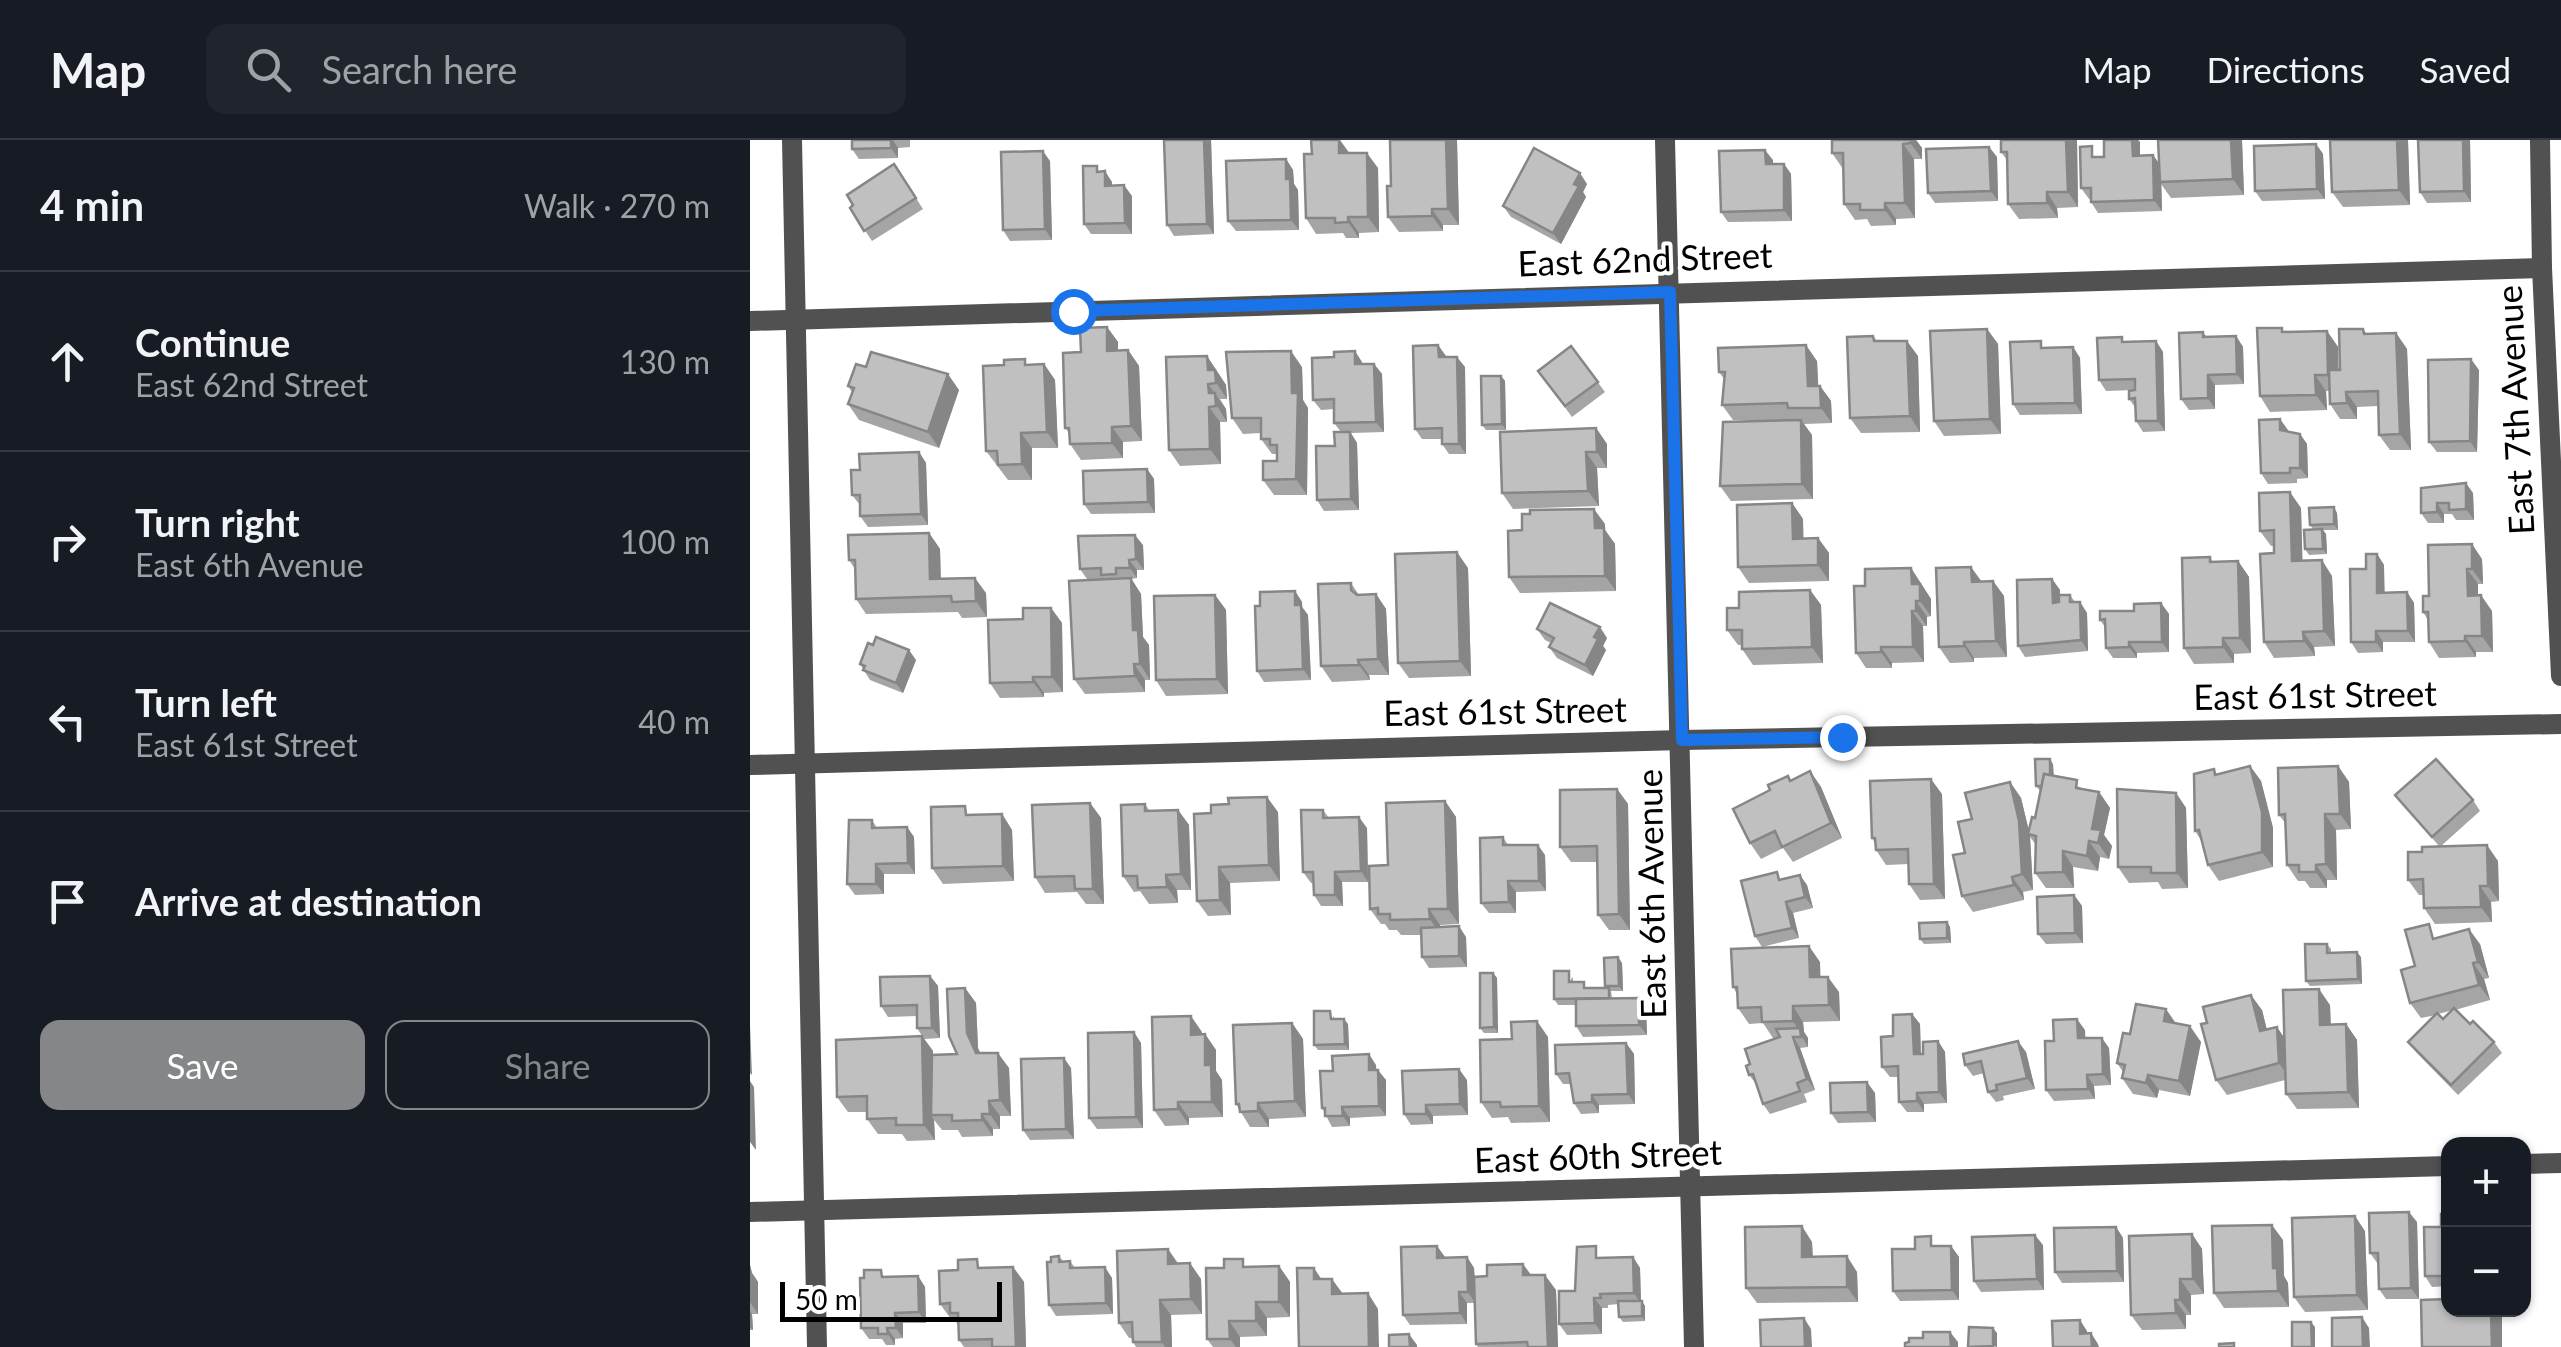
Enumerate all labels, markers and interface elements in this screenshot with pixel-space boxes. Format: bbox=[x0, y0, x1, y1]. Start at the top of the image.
search box bbox=[206, 24, 906, 114]
text: Map bbox=[50, 41, 146, 98]
icon: search bbox=[241, 42, 296, 97]
text: Search here bbox=[321, 46, 517, 92]
text: Map bbox=[2083, 48, 2152, 90]
text: Directions bbox=[2207, 48, 2365, 90]
text: Saved bbox=[2420, 48, 2511, 90]
text: 4 min bbox=[40, 180, 144, 230]
text: Walk · 270 m bbox=[524, 186, 710, 225]
street label: East 62nd Street bbox=[1517, 233, 1773, 283]
street label: East 7th Avenue bbox=[2486, 284, 2542, 536]
route start bbox=[1051, 289, 1097, 335]
text: Continue bbox=[135, 319, 290, 365]
icon: ahead bbox=[40, 334, 95, 389]
text: 130 m bbox=[620, 342, 710, 381]
text: East 62nd Street bbox=[135, 365, 368, 404]
text: Turn right bbox=[135, 499, 300, 545]
icon: right bbox=[40, 514, 95, 569]
text: 100 m bbox=[620, 522, 710, 561]
text: East 6th Avenue bbox=[135, 545, 364, 584]
street label: East 61st Street bbox=[2193, 671, 2437, 717]
text: Turn left bbox=[135, 679, 277, 725]
street label: East 61st Street bbox=[1383, 687, 1627, 733]
icon: left bbox=[40, 694, 95, 749]
text: 40 m bbox=[638, 702, 710, 741]
route end bbox=[1820, 715, 1866, 761]
text: East 61st Street bbox=[135, 725, 358, 764]
street label: East 6th Avenue bbox=[1627, 769, 1673, 1019]
icon: arrive bbox=[40, 874, 95, 929]
text: Arrive at destination bbox=[135, 878, 482, 924]
button: Save bbox=[40, 1020, 365, 1110]
button: Share bbox=[385, 1020, 710, 1110]
street label: East 60th Street bbox=[1473, 1130, 1723, 1180]
map controls bbox=[2441, 1137, 2531, 1317]
button: + bbox=[2441, 1137, 2531, 1227]
button: − bbox=[2441, 1227, 2531, 1317]
scale bar bbox=[780, 1277, 1002, 1322]
text: 50 m bbox=[795, 1282, 858, 1316]

